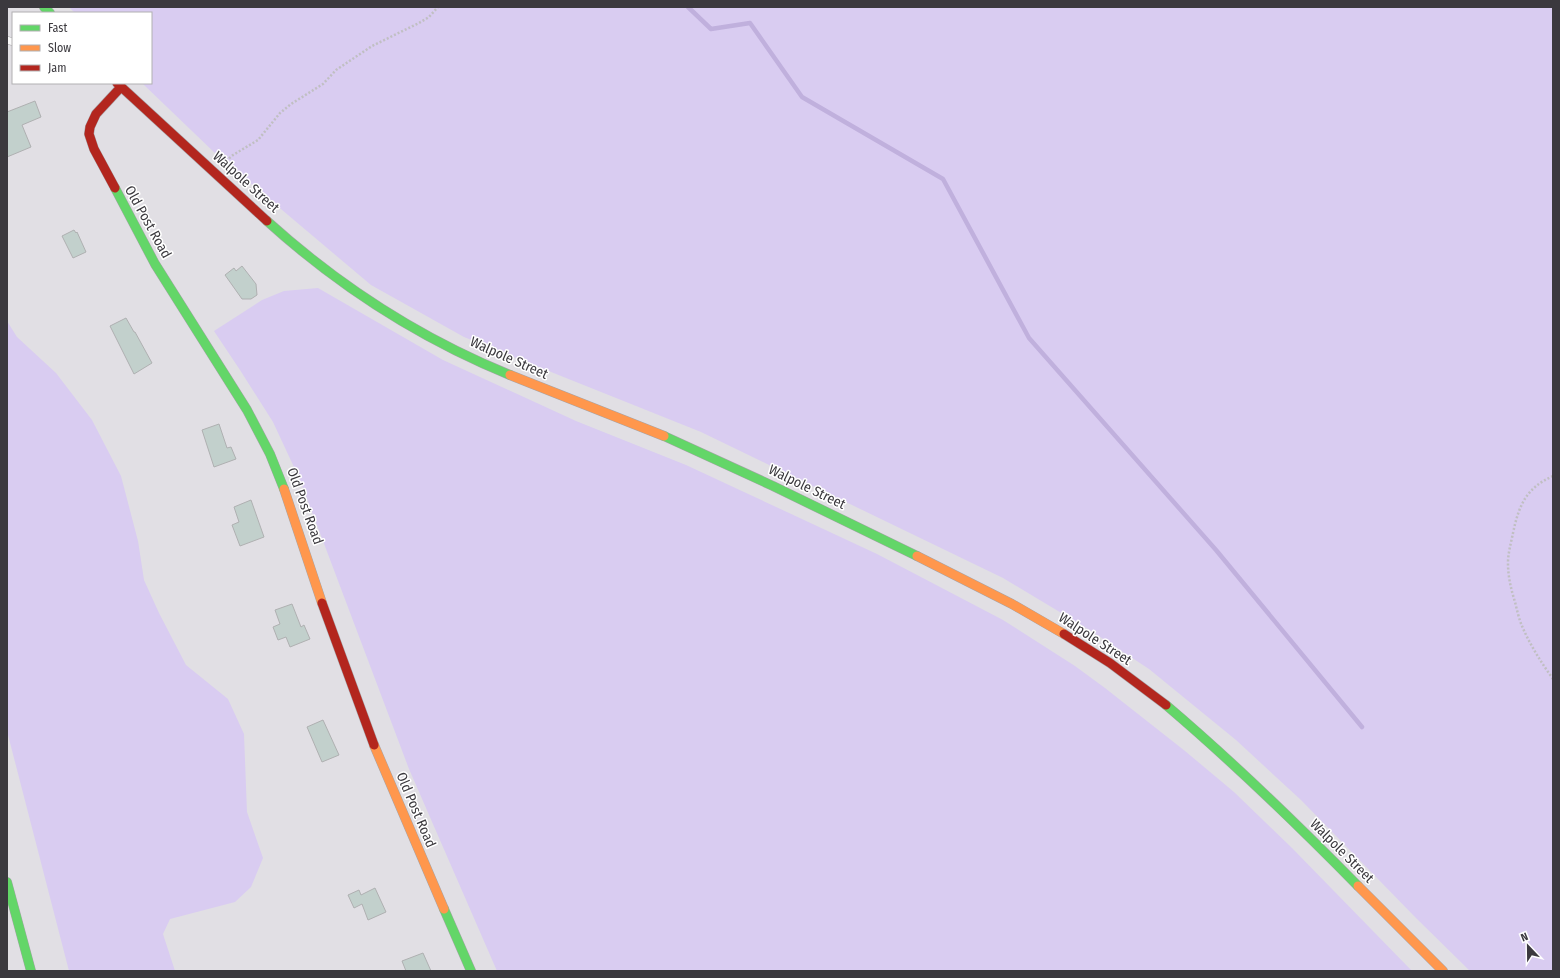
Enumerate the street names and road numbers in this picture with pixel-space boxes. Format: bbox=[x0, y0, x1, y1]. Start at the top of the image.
street label: Walpole Street bbox=[209, 148, 283, 217]
street label: Old Post Road bbox=[121, 183, 175, 261]
street label: Walpole Street bbox=[467, 333, 551, 383]
street label: Walpole Street bbox=[766, 461, 849, 513]
street label: Old Post Road bbox=[283, 465, 327, 547]
street label: Walpole Street bbox=[1055, 609, 1135, 669]
street label: Old Post Road bbox=[392, 770, 440, 850]
street label: Walpole Street bbox=[1306, 815, 1378, 887]

